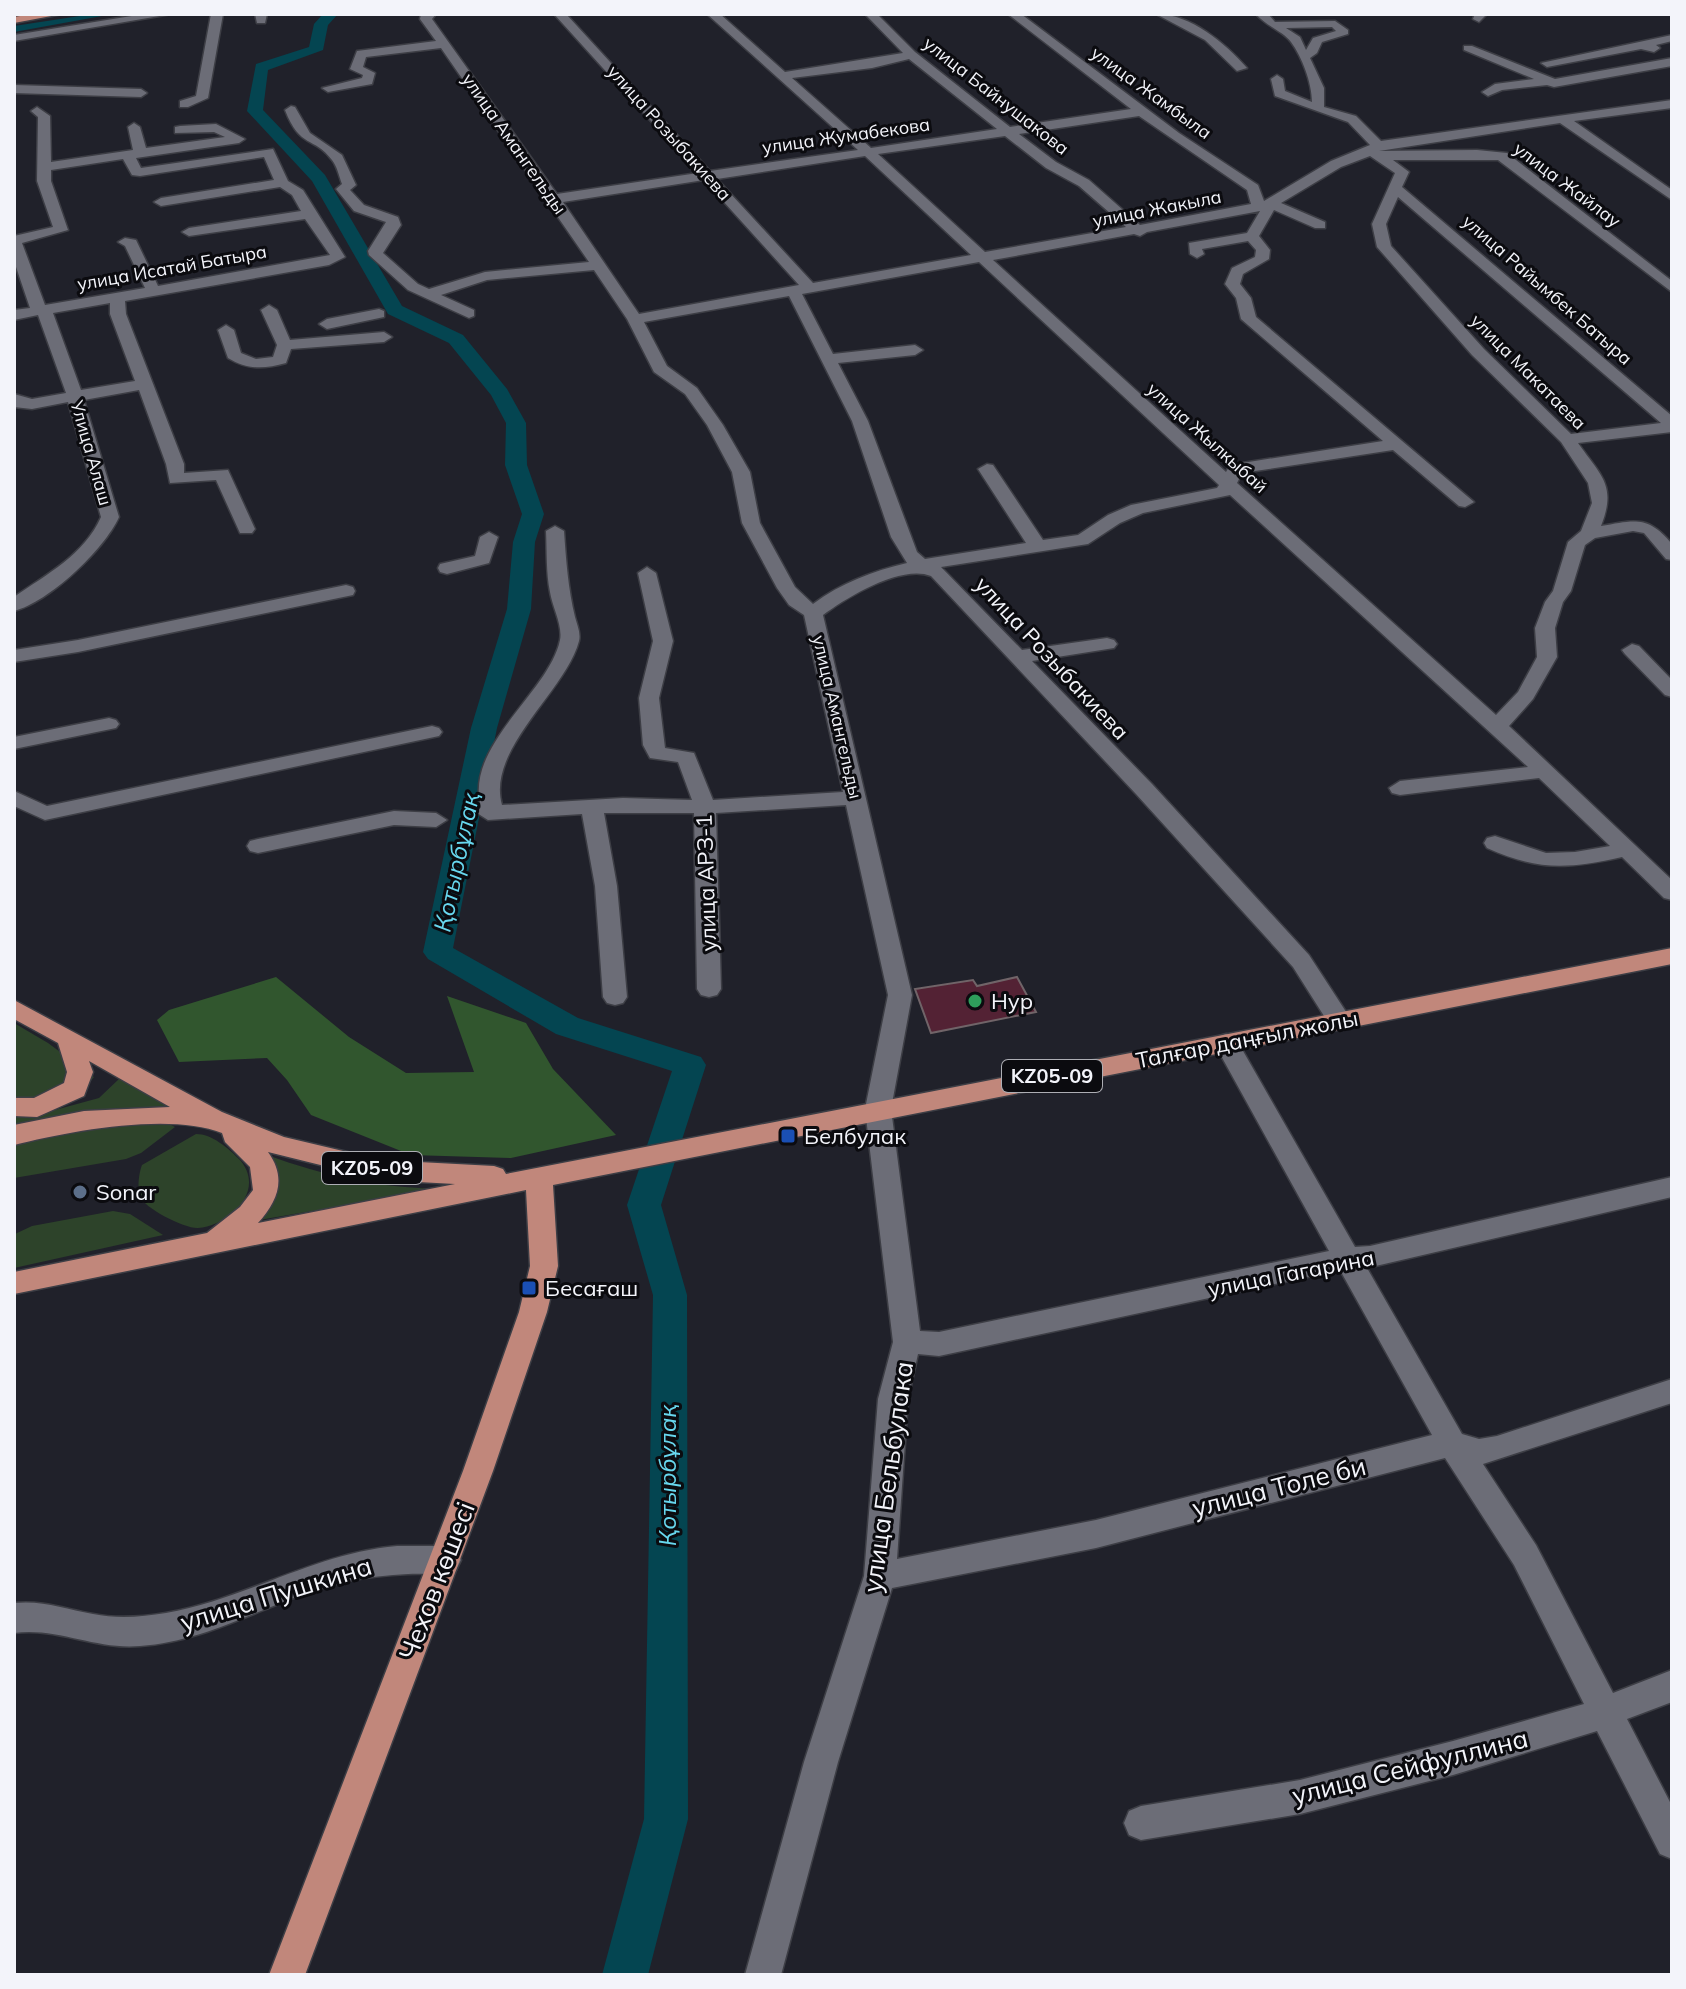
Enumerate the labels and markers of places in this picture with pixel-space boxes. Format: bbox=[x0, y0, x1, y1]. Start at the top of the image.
place label: Нур bbox=[991, 987, 1033, 1015]
marker: Нур bbox=[966, 992, 984, 1010]
place label: Белбулак bbox=[804, 1122, 906, 1150]
marker: Белбулак bbox=[779, 1127, 797, 1145]
place label: Sonar bbox=[96, 1178, 156, 1206]
marker: Sonar bbox=[71, 1183, 89, 1201]
place label: Бесағаш bbox=[545, 1274, 638, 1302]
marker: Бесағаш bbox=[520, 1279, 538, 1297]

